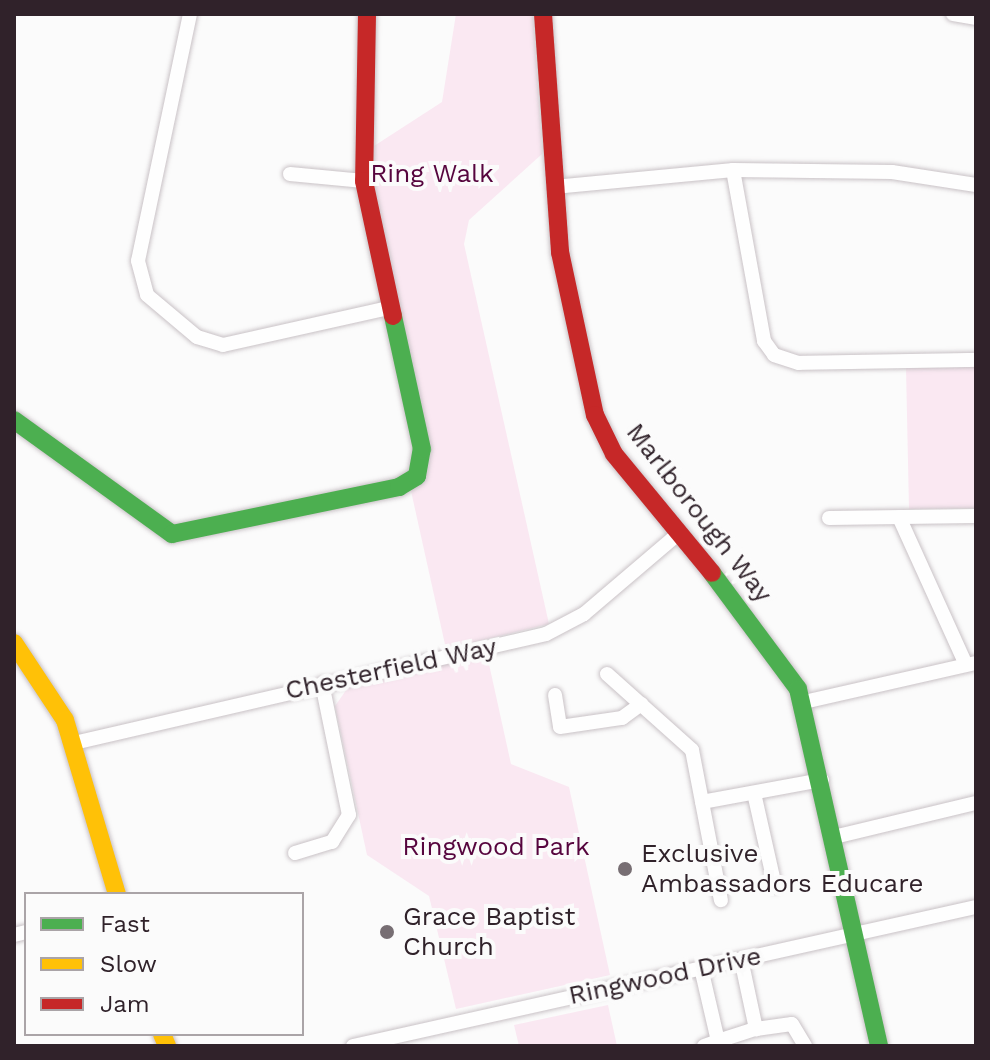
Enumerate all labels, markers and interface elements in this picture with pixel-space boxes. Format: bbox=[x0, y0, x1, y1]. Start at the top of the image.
park label: Ring Walk bbox=[370, 158, 494, 190]
street label: Marlborough Way bbox=[619, 417, 779, 609]
street label: Chesterfield Way bbox=[282, 631, 500, 707]
park label: Ringwood Park bbox=[402, 831, 590, 863]
place label: Exclusive Ambassadors Educare bbox=[641, 838, 924, 900]
marker: Exclusive Ambassadors Educare bbox=[616, 860, 634, 878]
legend bbox=[24, 892, 304, 1036]
place label: Grace Baptist Church bbox=[403, 901, 575, 962]
text: Fast bbox=[100, 910, 150, 938]
marker: Grace Baptist Church bbox=[378, 923, 396, 941]
street label: Ringwood Drive bbox=[566, 940, 764, 1012]
text: Slow bbox=[100, 950, 157, 978]
text: Jam bbox=[100, 990, 150, 1018]

